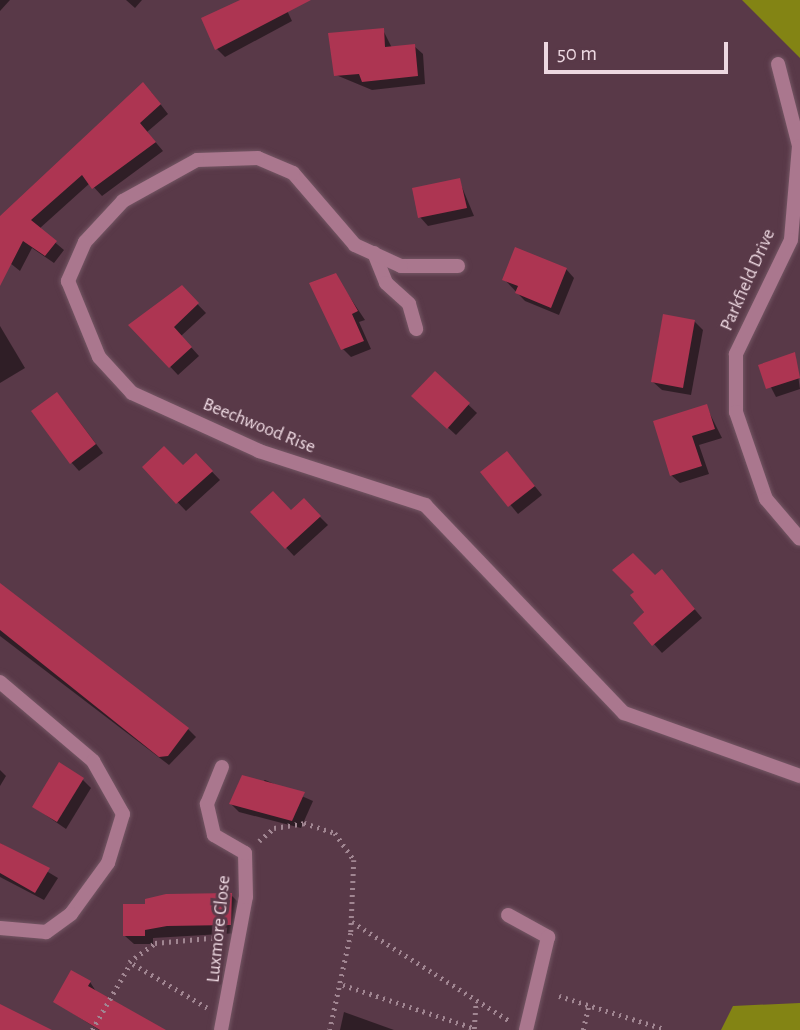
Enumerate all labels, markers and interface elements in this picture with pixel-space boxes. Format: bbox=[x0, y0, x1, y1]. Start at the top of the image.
scale bar bbox=[548, 28, 732, 72]
text: 50 m bbox=[557, 43, 597, 64]
street label: Parkfield Drive bbox=[715, 225, 781, 335]
street label: Beechwood Rise bbox=[199, 393, 319, 459]
street label: Luxmore Close bbox=[202, 874, 236, 984]

